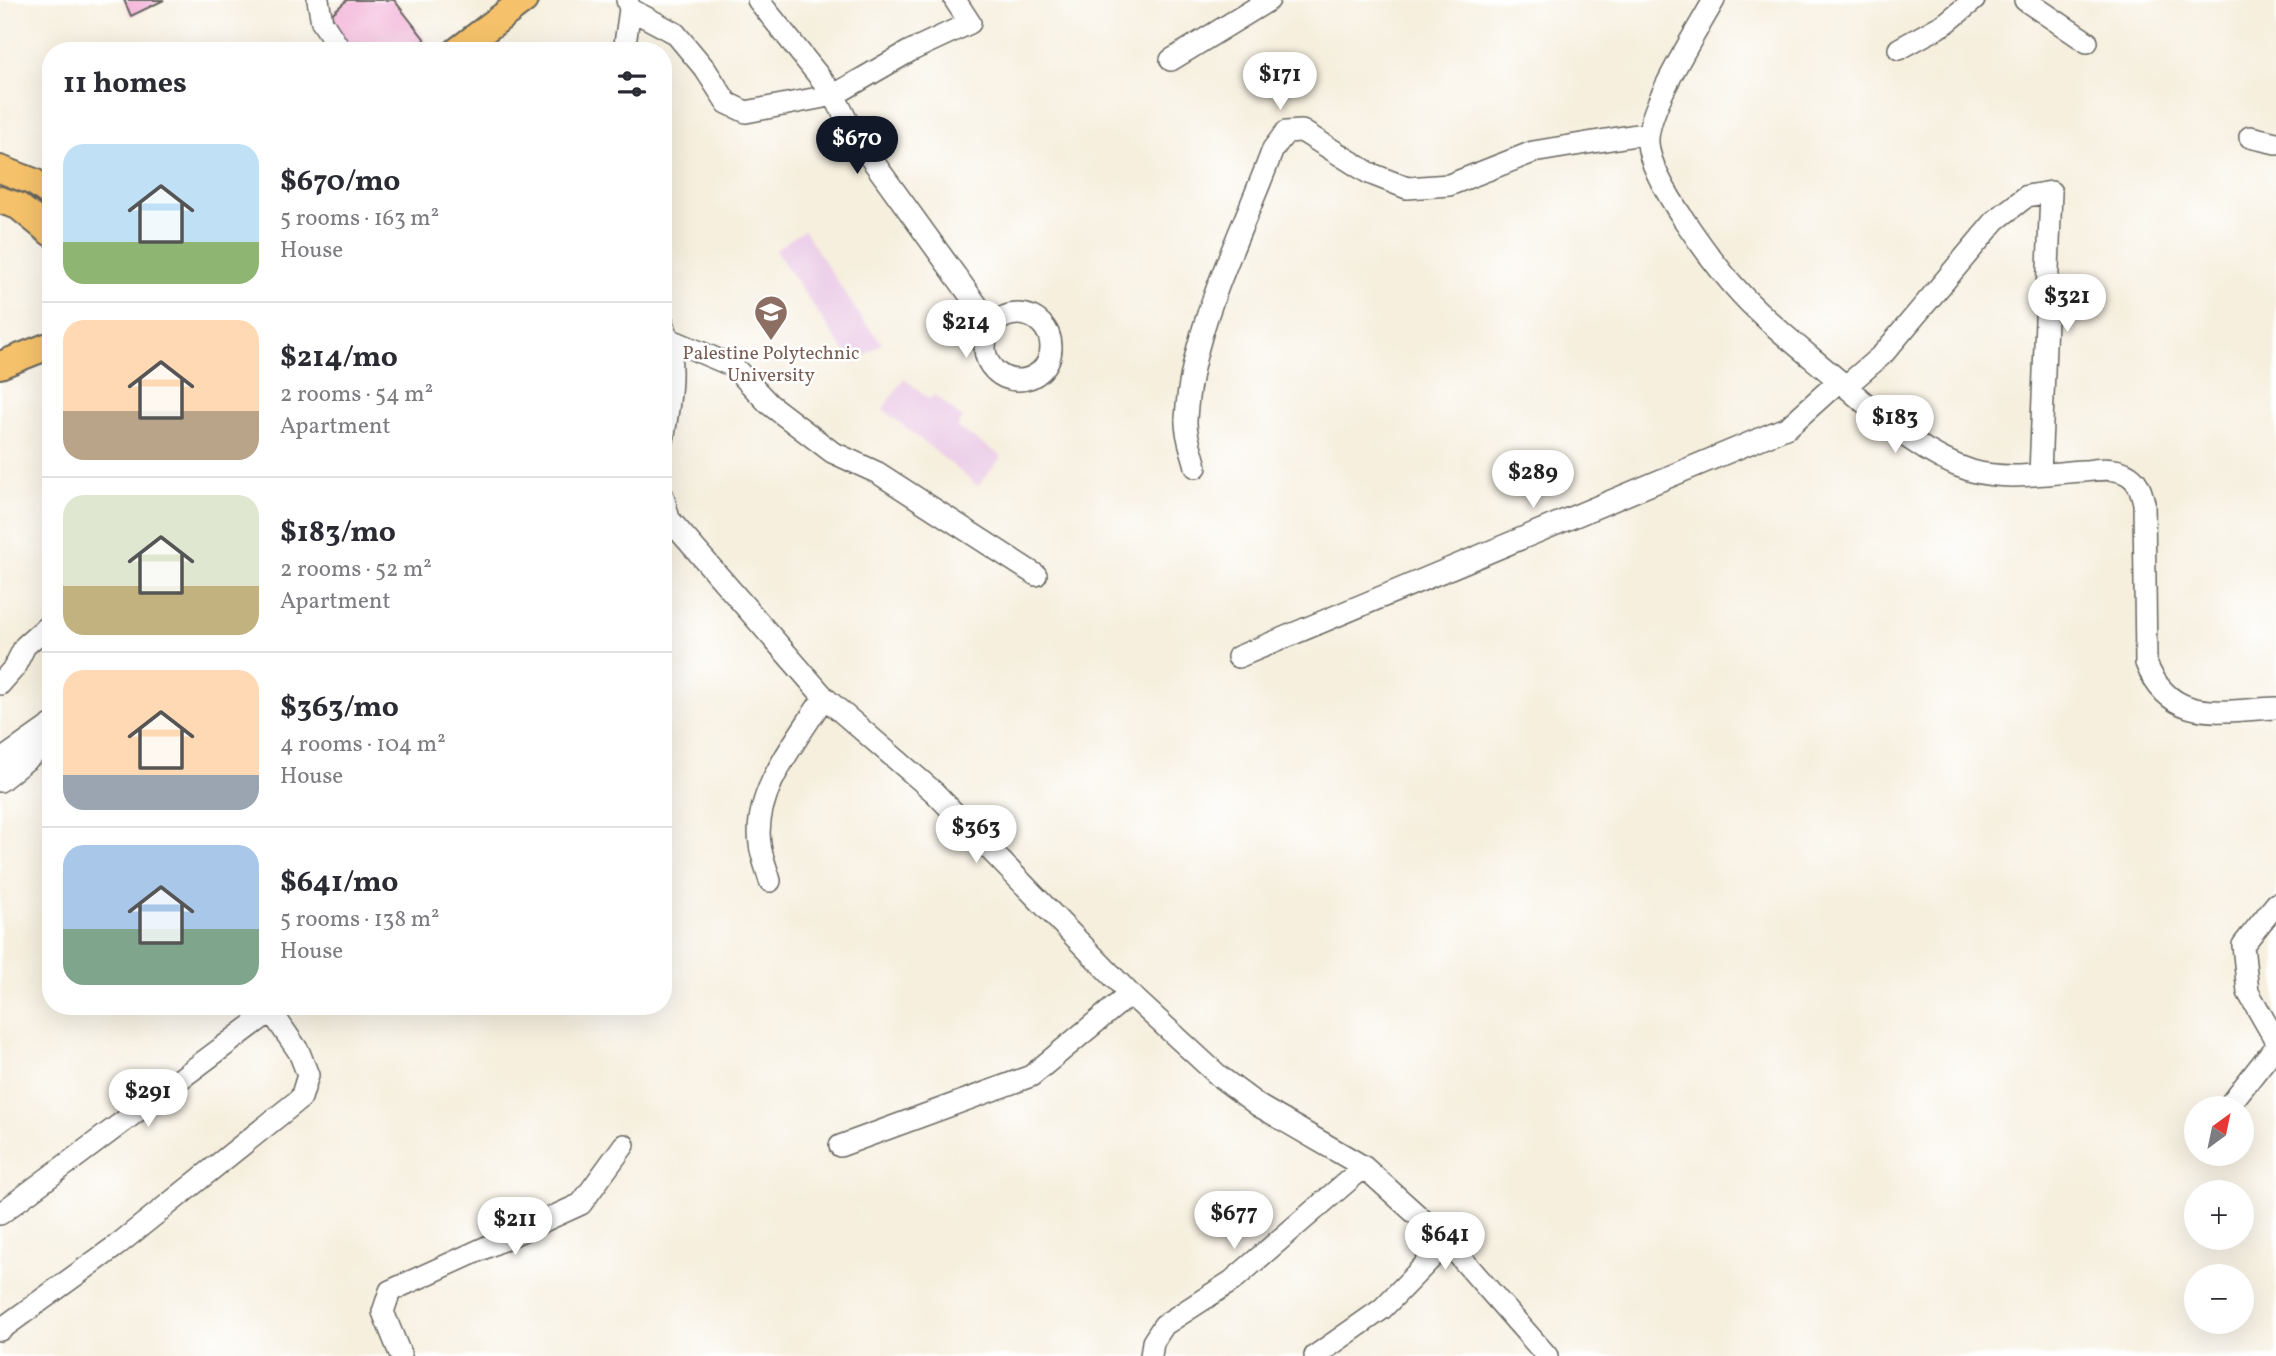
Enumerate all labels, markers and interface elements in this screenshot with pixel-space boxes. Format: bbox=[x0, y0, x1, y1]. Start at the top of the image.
pin: $171 bbox=[1239, 52, 1321, 112]
text: $171 bbox=[1259, 59, 1301, 91]
text: 11 homes bbox=[63, 63, 187, 105]
icon: filters bbox=[613, 65, 651, 103]
pin: $670 bbox=[816, 116, 898, 176]
text: $670 bbox=[832, 123, 882, 155]
text: $670/mo bbox=[280, 161, 400, 203]
icon: home bbox=[119, 172, 203, 256]
text: 5 rooms · 163 m² bbox=[280, 203, 439, 235]
text: House bbox=[280, 235, 343, 267]
pin: $321 bbox=[2026, 274, 2108, 334]
text: $321 bbox=[2044, 281, 2090, 313]
school or university icon: Palestine Polytechnic University bbox=[752, 293, 790, 342]
pin: $214 bbox=[925, 300, 1007, 360]
text: $214 bbox=[942, 307, 990, 339]
text: $214/mo bbox=[280, 337, 398, 379]
place label: Palestine Polytechnic University bbox=[683, 341, 859, 389]
icon: home bbox=[119, 348, 203, 432]
text: 2 rooms · 54 m² bbox=[280, 379, 433, 411]
pin: $183 bbox=[1854, 396, 1936, 455]
text: $183 bbox=[1872, 402, 1918, 434]
text: Apartment bbox=[280, 411, 391, 443]
pin: $289 bbox=[1492, 450, 1574, 510]
text: $289 bbox=[1508, 457, 1558, 489]
text: $183/mo bbox=[280, 512, 396, 554]
icon: home bbox=[119, 523, 203, 607]
text: 2 rooms · 52 m² bbox=[280, 554, 432, 586]
text: Apartment bbox=[280, 586, 391, 618]
text: $363/mo bbox=[280, 687, 399, 729]
icon: home bbox=[119, 698, 203, 782]
text: 4 rooms · 104 m² bbox=[280, 729, 446, 761]
text: House bbox=[280, 761, 343, 793]
pin: $363 bbox=[935, 806, 1017, 865]
text: $363 bbox=[952, 812, 1000, 844]
text: $641/mo bbox=[280, 862, 398, 904]
icon: home bbox=[119, 873, 203, 957]
text: 5 rooms · 138 m² bbox=[280, 904, 440, 936]
text: House bbox=[280, 936, 343, 968]
pin: $291 bbox=[107, 1070, 189, 1129]
text: $291 bbox=[125, 1076, 171, 1108]
north arrow bbox=[2184, 1096, 2254, 1166]
map controls bbox=[2184, 1096, 2254, 1334]
button: + bbox=[2184, 1180, 2254, 1250]
pin: $677 bbox=[1193, 1192, 1275, 1251]
pin: $211 bbox=[474, 1198, 556, 1257]
text: $677 bbox=[1210, 1198, 1258, 1230]
text: $211 bbox=[493, 1204, 537, 1236]
pin: $641 bbox=[1404, 1212, 1486, 1272]
text: $641 bbox=[1421, 1219, 1469, 1251]
button: − bbox=[2184, 1264, 2254, 1334]

